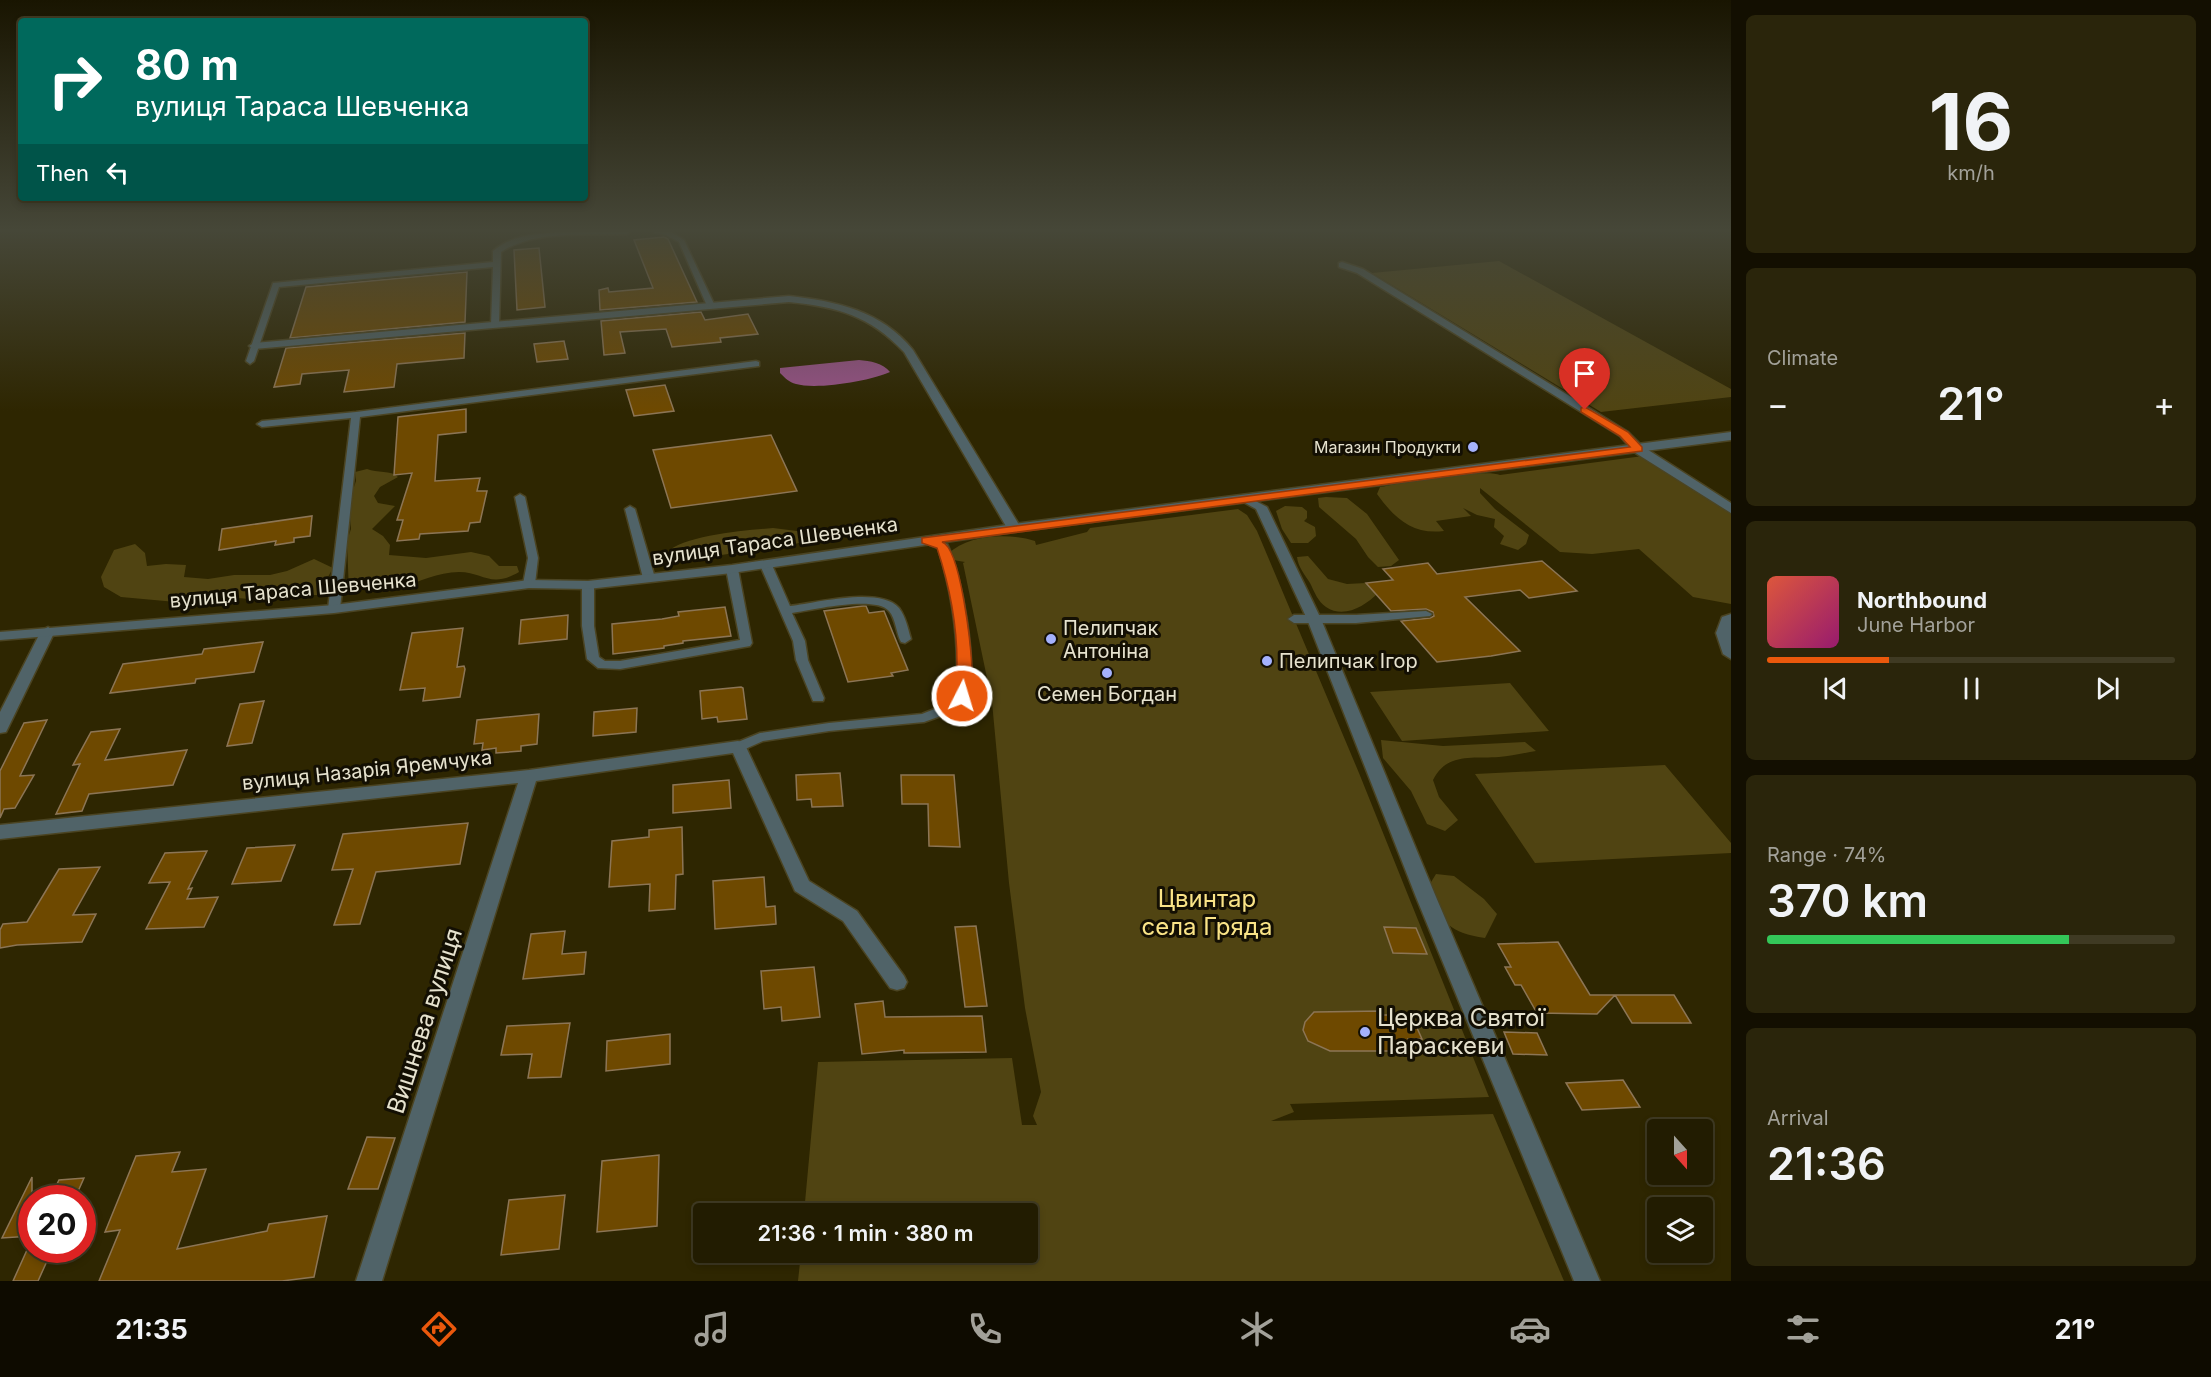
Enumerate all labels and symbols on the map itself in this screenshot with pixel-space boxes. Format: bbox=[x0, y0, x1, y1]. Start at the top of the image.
pin bbox=[1559, 348, 1610, 410]
place label: Магазин Продукти bbox=[1314, 437, 1461, 457]
marker: Магазин Продукти bbox=[1466, 440, 1480, 454]
street label: вулиця Тараса Шевченка bbox=[651, 512, 899, 570]
street label: вулиця Тараса Шевченка bbox=[169, 567, 417, 613]
place label: Пелипчак Антоніна bbox=[1063, 616, 1158, 663]
marker: Пелипчак Антоніна bbox=[1044, 632, 1058, 646]
place label: Пелипчак Ігор bbox=[1279, 649, 1418, 673]
marker: Пелипчак Ігор bbox=[1260, 654, 1274, 668]
position arrow bbox=[930, 664, 994, 728]
marker: Семен Богдан bbox=[1100, 666, 1114, 680]
place label: Семен Богдан bbox=[1037, 682, 1177, 706]
street label: вулиця Назарія Яремчука bbox=[241, 745, 493, 795]
park label: Цвинтар села Гряда bbox=[1142, 884, 1272, 941]
street label: Вишнева вулиця bbox=[381, 924, 468, 1117]
place label: Церква Святої Параскеви bbox=[1377, 1003, 1546, 1060]
marker: Церква Святої Параскеви bbox=[1358, 1025, 1372, 1039]
north arrow bbox=[1647, 1119, 1713, 1185]
speed limit sign: 20 bbox=[18, 1185, 96, 1263]

